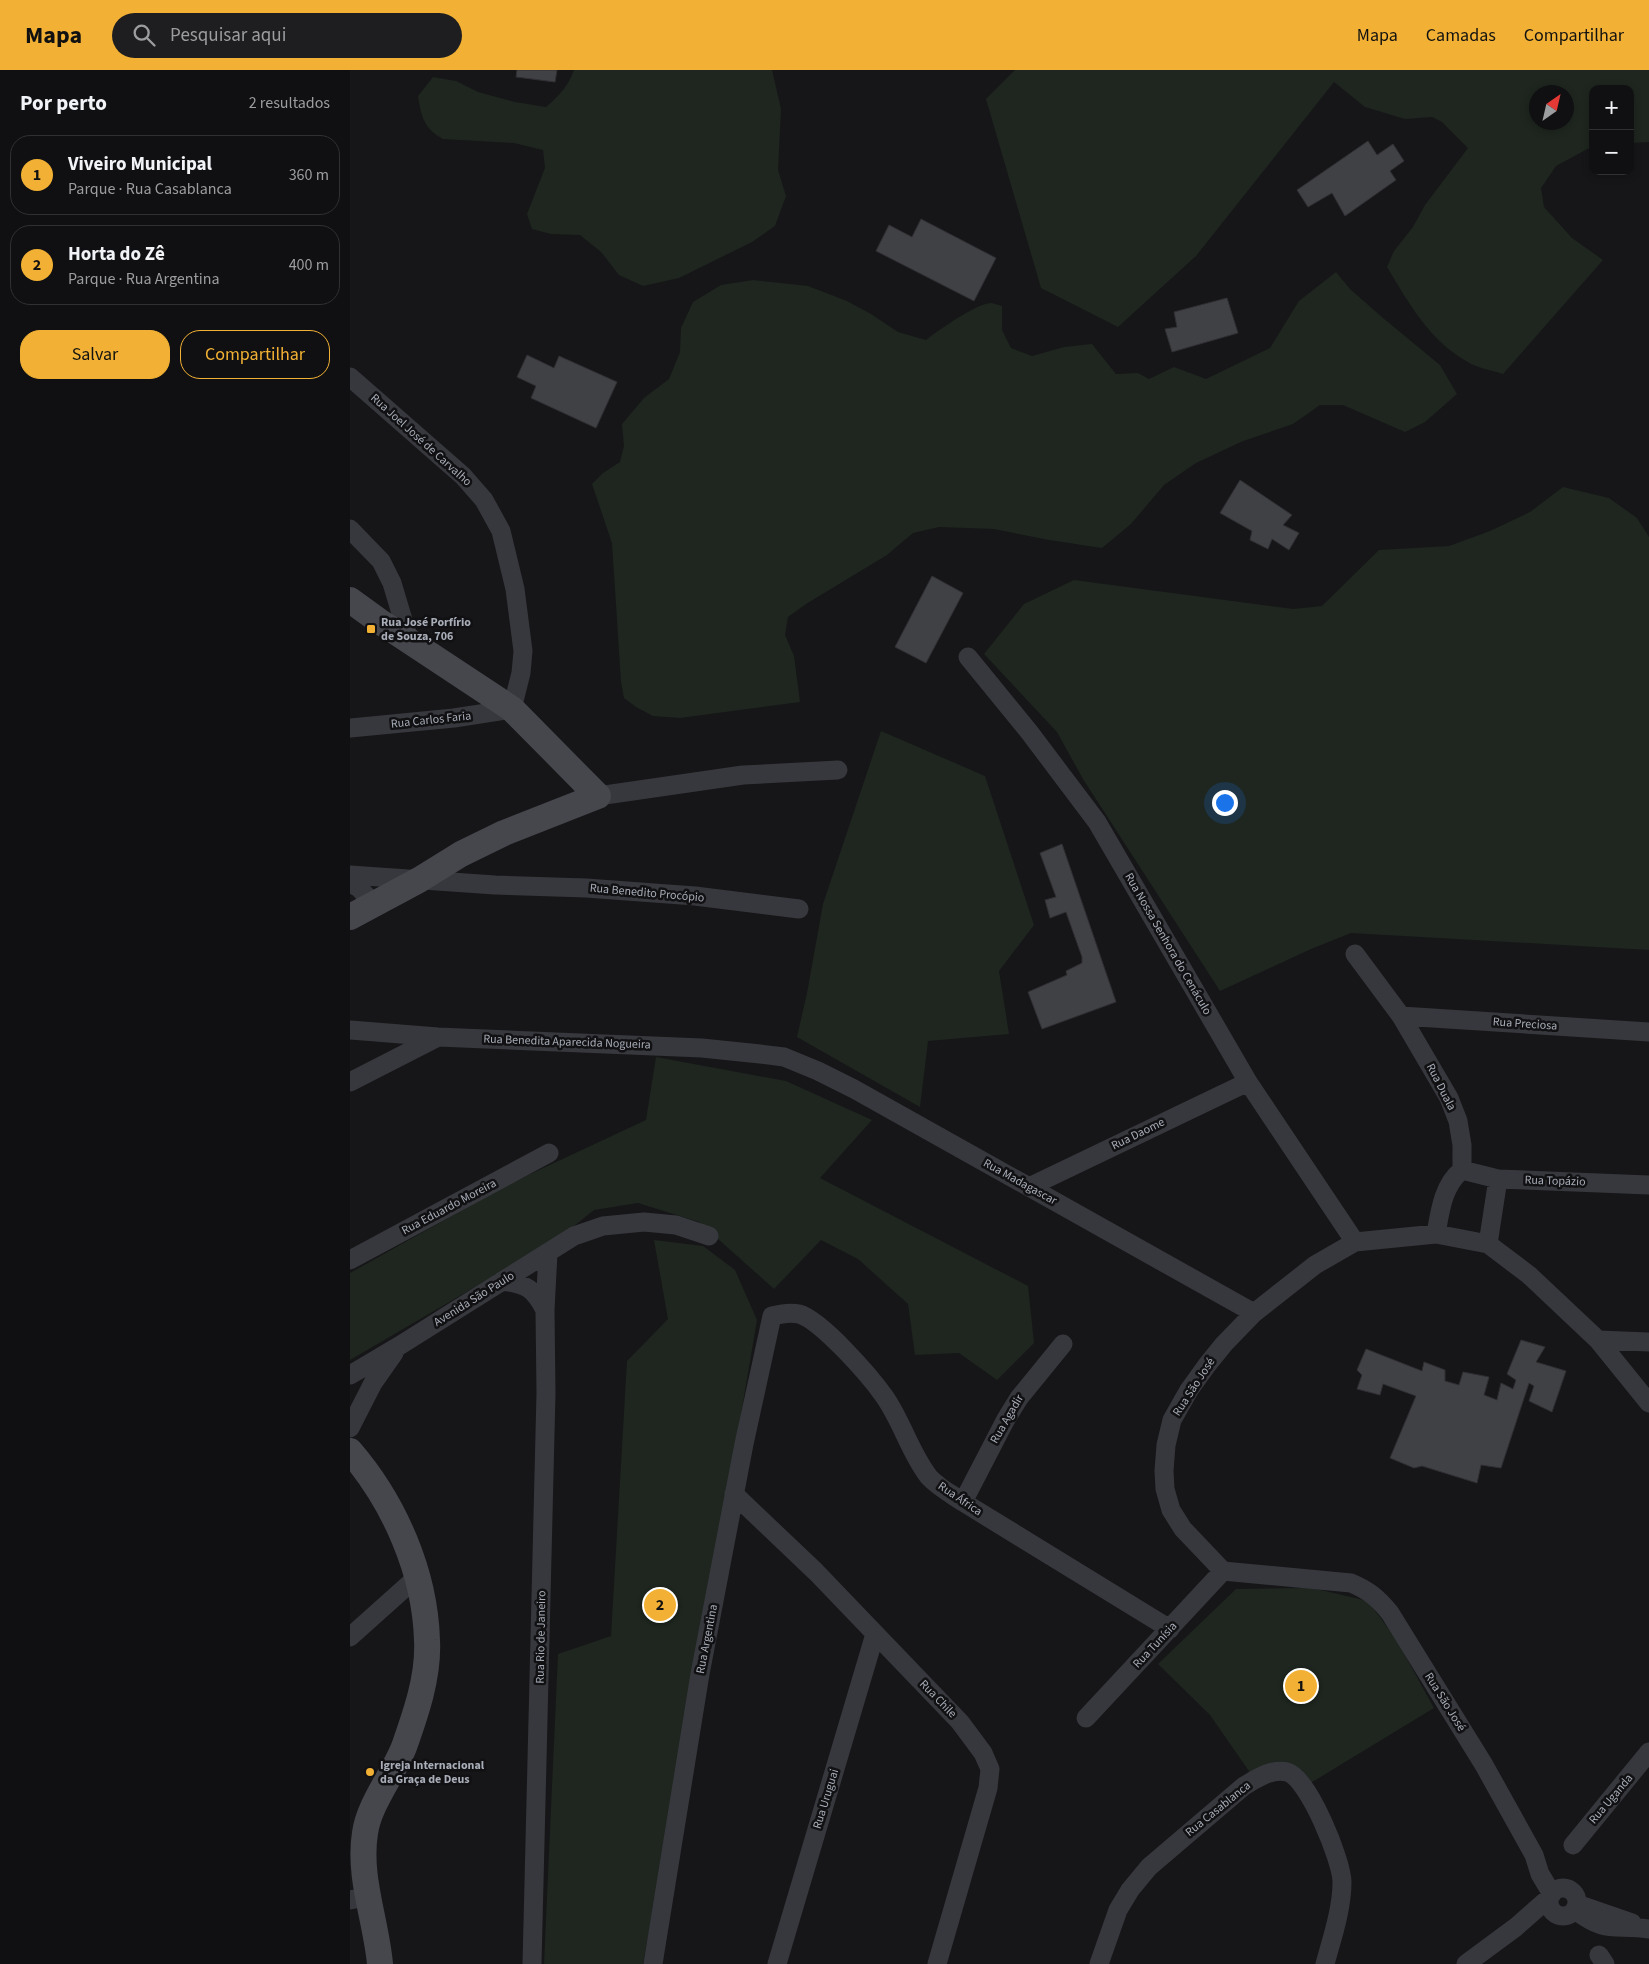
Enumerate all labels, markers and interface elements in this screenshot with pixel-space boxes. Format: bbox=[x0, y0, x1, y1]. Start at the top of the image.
search box bbox=[112, 13, 462, 58]
text: Mapa bbox=[25, 18, 82, 53]
icon: search bbox=[130, 21, 158, 49]
text: Pesquisar aqui bbox=[170, 22, 286, 49]
text: Mapa bbox=[1357, 23, 1398, 48]
text: Camadas bbox=[1426, 23, 1496, 48]
text: Compartilhar bbox=[1524, 23, 1624, 48]
north arrow bbox=[1529, 85, 1574, 130]
map controls bbox=[1589, 85, 1634, 175]
button: + bbox=[1589, 85, 1634, 130]
text: Por perto bbox=[20, 88, 107, 118]
text: 2 resultados bbox=[249, 92, 330, 114]
button: − bbox=[1589, 130, 1634, 175]
text: Viveiro Municipal bbox=[68, 151, 212, 178]
text: 1 bbox=[33, 164, 41, 186]
text: 360 m bbox=[289, 164, 329, 186]
text: Parque · Rua Casablanca bbox=[68, 178, 232, 200]
text: Horta do Zê bbox=[68, 241, 165, 268]
text: 2 bbox=[33, 254, 41, 276]
text: 400 m bbox=[289, 254, 329, 276]
text: Parque · Rua Argentina bbox=[68, 268, 220, 290]
button: Salvar bbox=[20, 330, 170, 379]
button: Compartilhar bbox=[180, 330, 330, 379]
street label: Rua Joel José de Carvalho bbox=[367, 390, 475, 490]
place label: Rua José Porfírio de Souza, 706 bbox=[381, 614, 471, 645]
marker: Rua José Porfírio de Souza, 706 bbox=[365, 623, 377, 635]
street label: Rua Carlos Faria bbox=[390, 707, 472, 733]
your location bbox=[1212, 790, 1238, 816]
street label: Rua Nossa Senhora do Cenáculo bbox=[1120, 870, 1216, 1018]
street label: Rua Benedito Procópio bbox=[589, 880, 705, 906]
street label: Rua Preciosa bbox=[1492, 1013, 1558, 1035]
street label: Rua Benedita Aparecida Nogueira bbox=[483, 1031, 651, 1053]
street label: Rua Duala bbox=[1422, 1060, 1460, 1114]
street label: Rua Daome bbox=[1108, 1114, 1168, 1154]
street label: Rua Madagascar bbox=[980, 1155, 1061, 1210]
street label: Rua Topázio bbox=[1524, 1171, 1586, 1191]
street label: Rua Eduardo Moreira bbox=[399, 1175, 499, 1239]
street label: Avenida São Paulo bbox=[430, 1267, 518, 1331]
street label: Rua São José bbox=[1169, 1355, 1219, 1419]
street label: Rua Agadir bbox=[986, 1391, 1028, 1447]
street label: Rua África bbox=[934, 1478, 986, 1520]
pin: 2 bbox=[644, 1586, 676, 1624]
street label: Rua Rio de Janeiro bbox=[532, 1590, 550, 1684]
street label: Rua Argentina bbox=[692, 1603, 722, 1675]
street label: Rua Tunísia bbox=[1129, 1618, 1181, 1672]
pin: 1 bbox=[1285, 1667, 1317, 1705]
street label: Rua São José bbox=[1420, 1669, 1470, 1735]
street label: Rua Chile bbox=[916, 1676, 961, 1722]
place label: Igreja Internacional da Graça de Deus bbox=[380, 1757, 485, 1788]
marker: Igreja Internacional da Graça de Deus bbox=[364, 1766, 376, 1778]
street label: Rua Uruguai bbox=[809, 1767, 843, 1831]
street label: Rua Uganda bbox=[1585, 1770, 1637, 1828]
street label: Rua Casablanca bbox=[1182, 1777, 1254, 1841]

